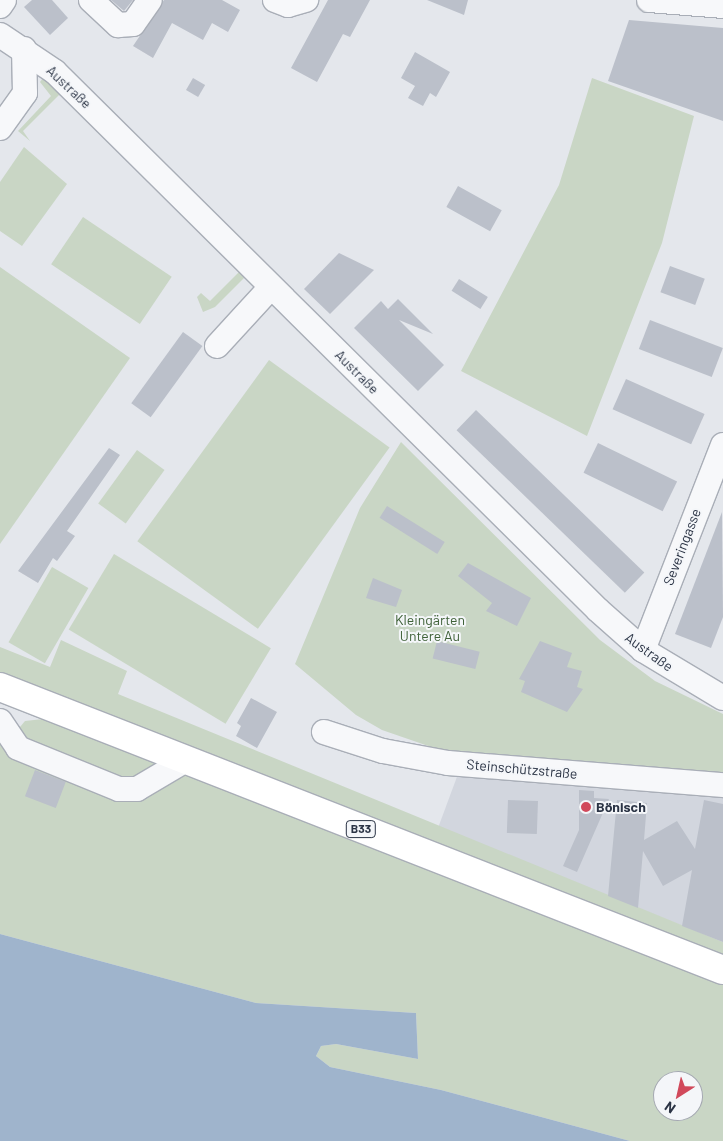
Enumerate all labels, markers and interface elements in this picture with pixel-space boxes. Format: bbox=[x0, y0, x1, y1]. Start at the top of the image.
street label: Austraße bbox=[43, 62, 95, 112]
street label: Austraße bbox=[332, 347, 382, 397]
street label: Severingasse bbox=[660, 506, 704, 588]
park label: Kleingärten Untere Au bbox=[395, 612, 465, 644]
street label: Austraße bbox=[622, 629, 676, 675]
street label: Steinschützstraße bbox=[466, 756, 578, 782]
place label: Bönisch bbox=[596, 799, 646, 815]
marker: Bönisch bbox=[580, 801, 592, 813]
road number: B33 bbox=[345, 820, 377, 839]
north arrow bbox=[653, 1071, 703, 1121]
text: N bbox=[661, 1098, 678, 1118]

